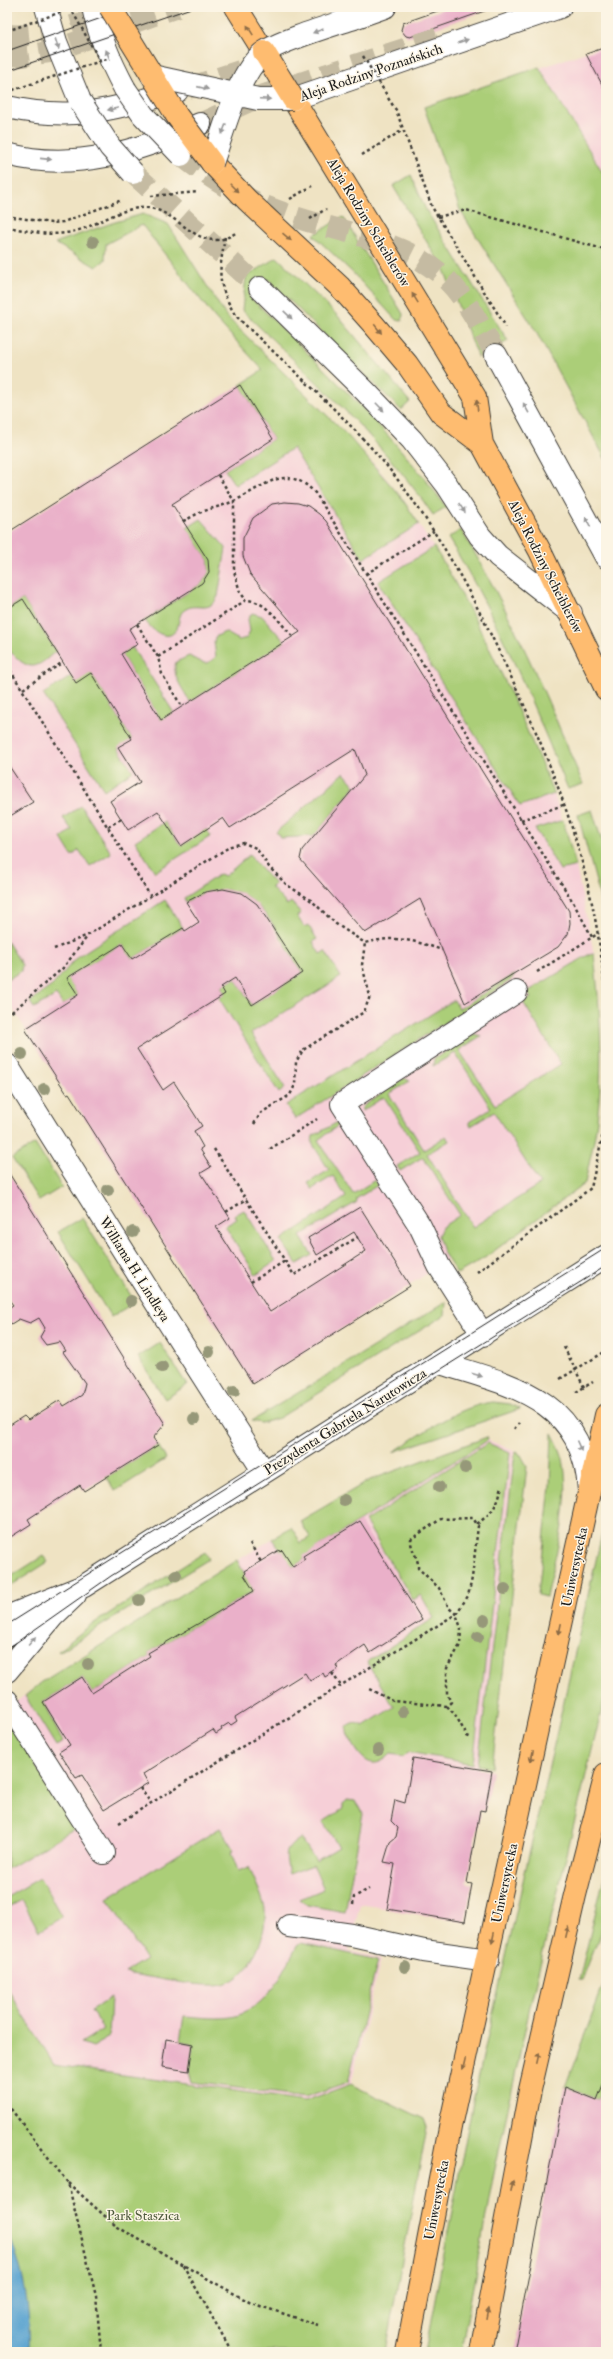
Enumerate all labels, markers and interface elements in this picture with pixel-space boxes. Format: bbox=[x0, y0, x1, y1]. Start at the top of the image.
one-way arrow bbox=[247, 24, 254, 36]
one-way arrow bbox=[311, 28, 323, 34]
one-way arrow bbox=[457, 37, 469, 43]
one-way arrow bbox=[55, 39, 61, 51]
street label: Aleja Rodziny Poznańskich bbox=[297, 40, 446, 106]
one-way arrow bbox=[104, 48, 110, 60]
one-way arrow bbox=[197, 85, 209, 91]
one-way arrow bbox=[259, 96, 271, 103]
one-way arrow bbox=[107, 106, 119, 112]
one-way arrow bbox=[221, 124, 227, 136]
street label: Aleja Rodziny Scheiblerów bbox=[322, 154, 414, 291]
one-way arrow bbox=[40, 156, 52, 162]
one-way arrow bbox=[229, 183, 239, 193]
one-way arrow bbox=[281, 232, 292, 241]
one-way arrow bbox=[411, 292, 418, 304]
one-way arrow bbox=[283, 311, 293, 320]
one-way arrow bbox=[373, 324, 382, 335]
one-way arrow bbox=[474, 399, 480, 411]
one-way arrow bbox=[375, 402, 385, 412]
one-way arrow bbox=[523, 402, 530, 414]
street label: Aleja Rodziny Scheiblerów bbox=[503, 496, 587, 637]
one-way arrow bbox=[458, 502, 465, 514]
one-way arrow bbox=[585, 516, 592, 528]
street label: Williama H. Lindleya bbox=[94, 1213, 174, 1326]
street label: Prezydenta Gabriela Narutowicza bbox=[261, 1364, 430, 1479]
one-way arrow bbox=[471, 1372, 483, 1378]
one-way arrow bbox=[576, 1441, 582, 1452]
street label: Uniwersytecka bbox=[558, 1525, 592, 1609]
one-way arrow bbox=[557, 1623, 563, 1635]
one-way arrow bbox=[28, 1635, 37, 1646]
one-way arrow bbox=[529, 1750, 535, 1762]
street label: Uniwersytecka bbox=[488, 1841, 522, 1925]
one-way arrow bbox=[564, 1925, 570, 1938]
one-way arrow bbox=[489, 1931, 495, 1944]
one-way arrow bbox=[535, 2052, 541, 2065]
one-way arrow bbox=[460, 2058, 466, 2071]
street label: Uniwersytecka bbox=[420, 2158, 454, 2242]
one-way arrow bbox=[509, 2180, 515, 2192]
park label: Park Staszica bbox=[106, 2207, 180, 2224]
one-way arrow bbox=[486, 2308, 492, 2320]

